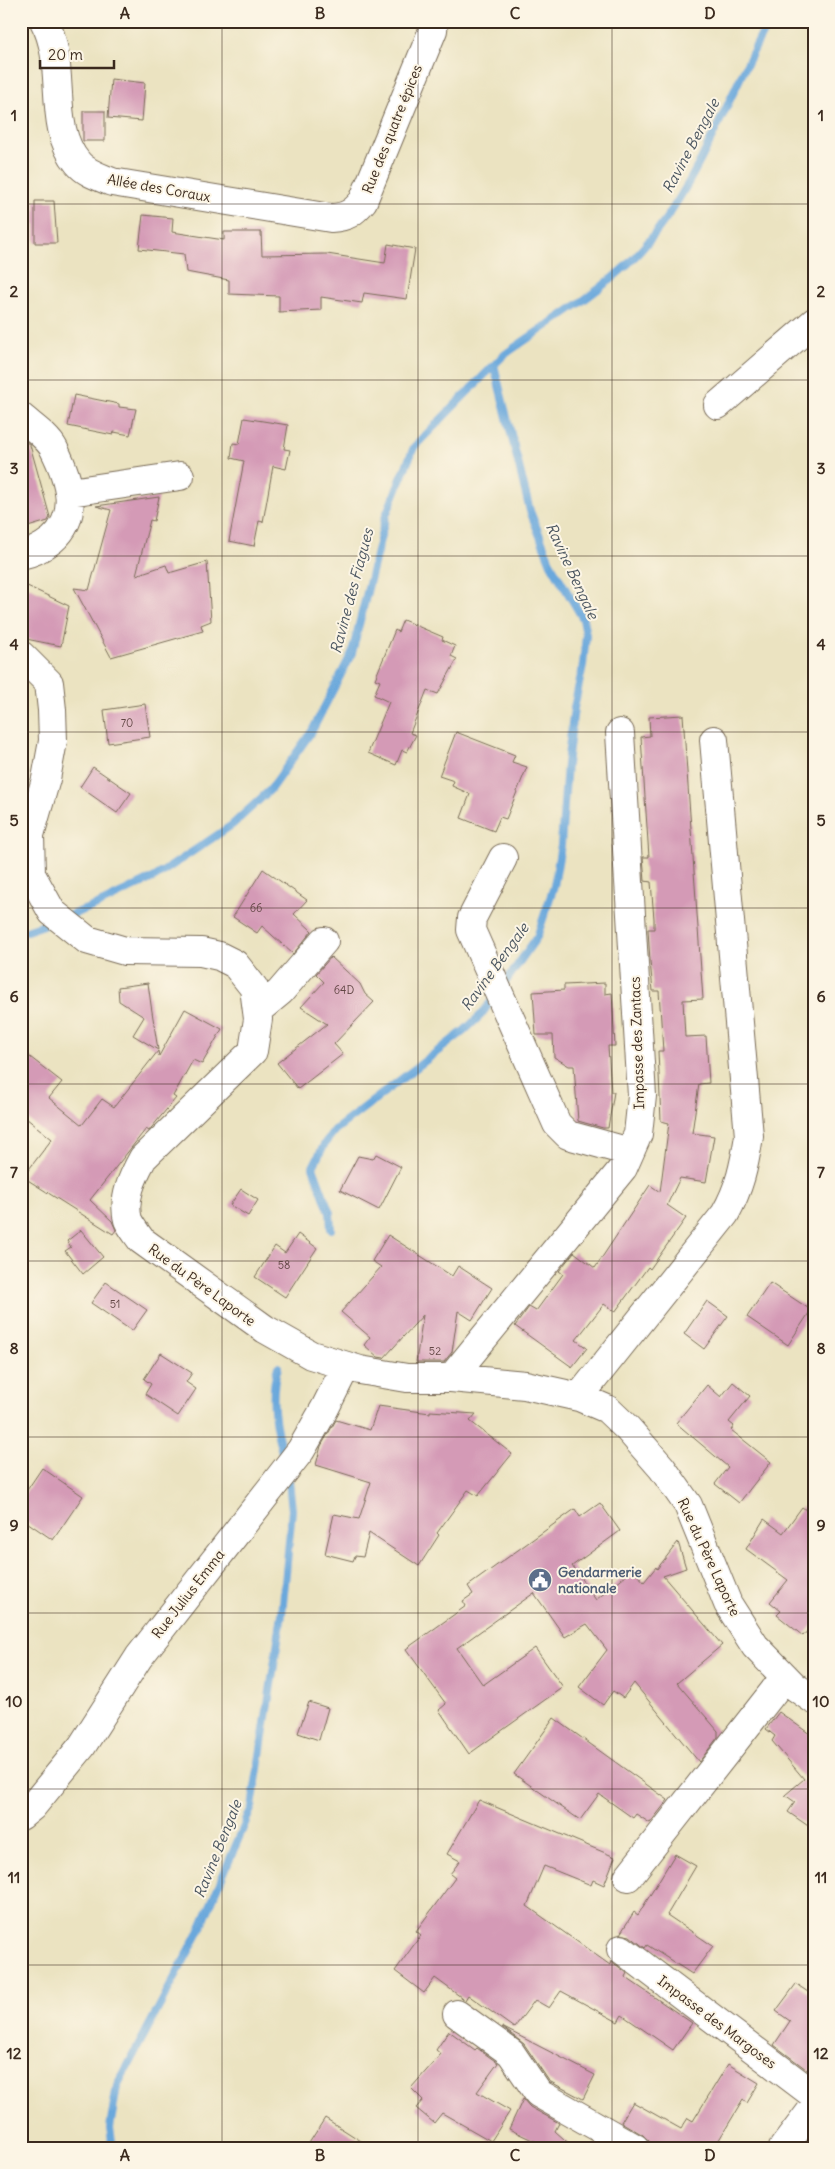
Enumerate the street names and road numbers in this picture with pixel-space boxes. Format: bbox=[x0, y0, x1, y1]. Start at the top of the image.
street label: Rue des quatre épices bbox=[358, 62, 426, 196]
street label: Allée des Coraux bbox=[106, 170, 212, 206]
street label: Impasse des Zantacs bbox=[626, 976, 648, 1110]
street label: Rue du Père Laporte bbox=[145, 1240, 259, 1330]
street label: Rue du Père Laporte bbox=[674, 1495, 744, 1619]
street label: Rue Julius Emma bbox=[148, 1546, 228, 1642]
street label: Impasse des Margoses bbox=[654, 1971, 780, 2073]

